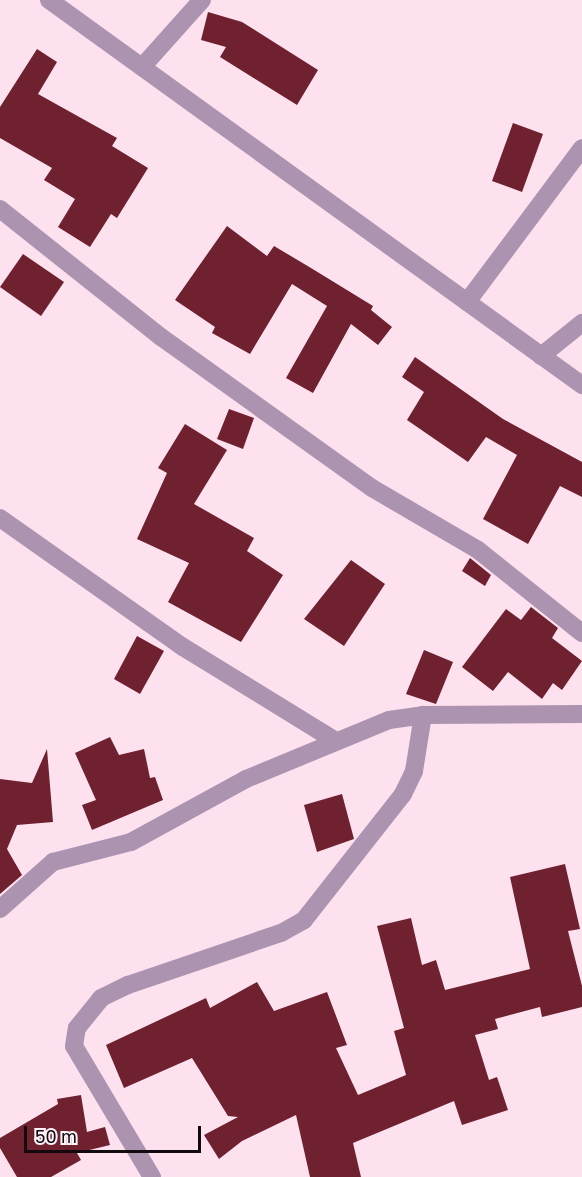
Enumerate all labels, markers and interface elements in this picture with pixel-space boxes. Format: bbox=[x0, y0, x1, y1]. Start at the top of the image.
scale bar bbox=[27, 1114, 204, 1152]
text: 50 m bbox=[35, 1125, 77, 1147]

